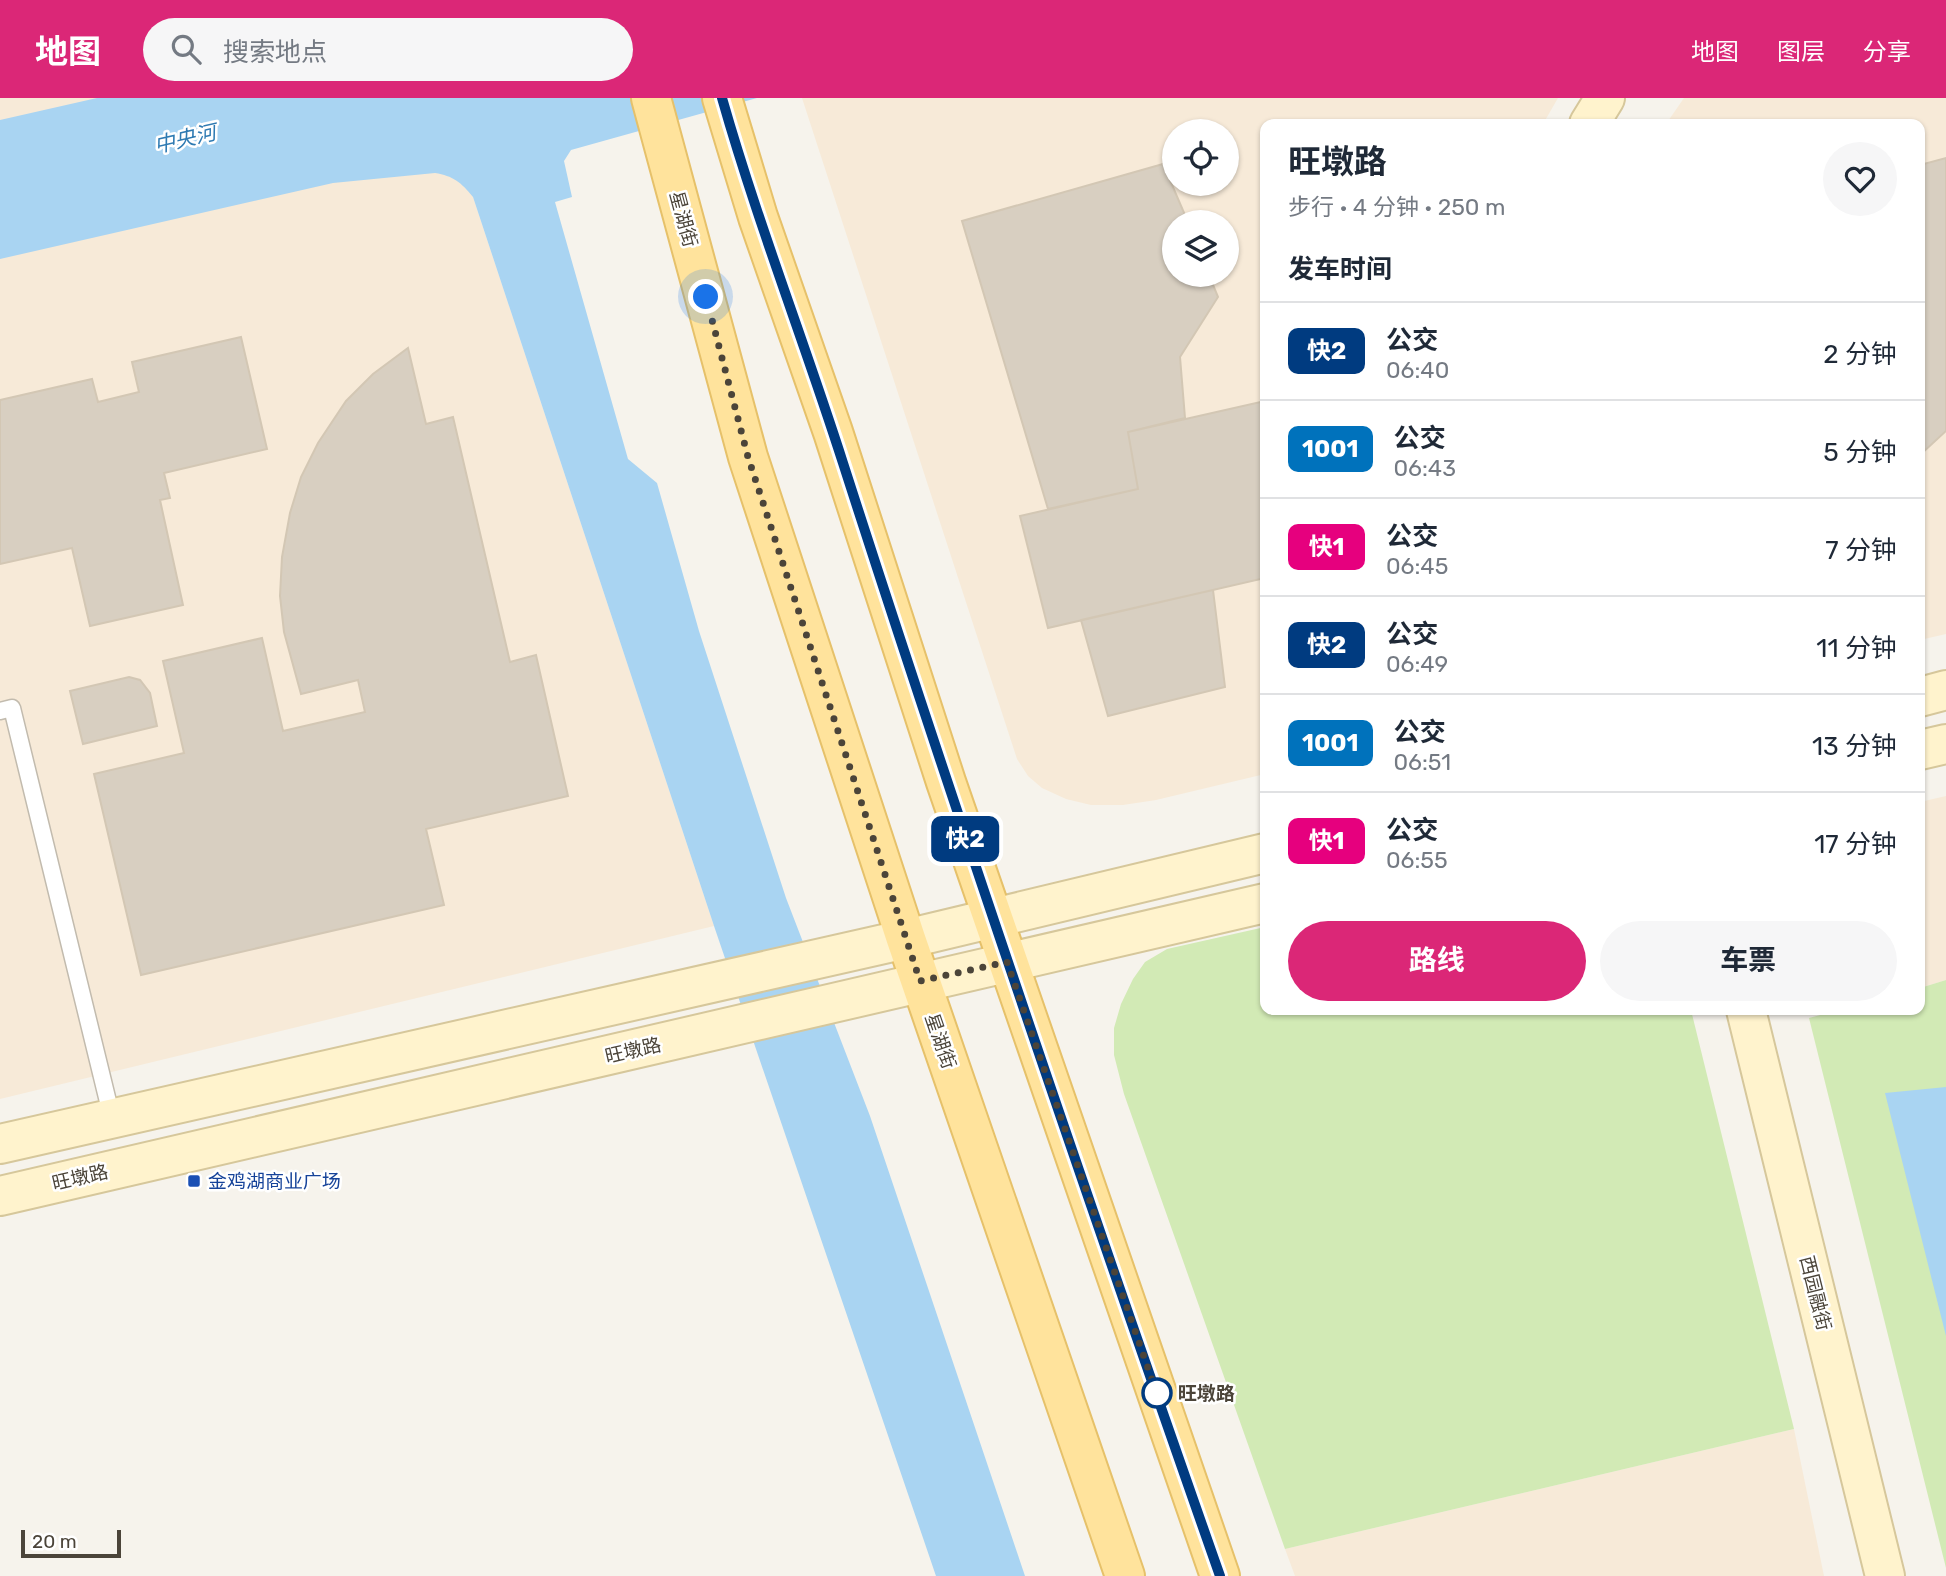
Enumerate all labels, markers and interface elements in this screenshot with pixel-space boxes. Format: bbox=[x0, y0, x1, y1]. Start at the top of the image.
search box bbox=[143, 18, 633, 81]
icon: search bbox=[167, 30, 205, 68]
text: 地图 bbox=[35, 32, 101, 71]
text: 搜索地点 bbox=[223, 37, 327, 68]
text: 地图 bbox=[1691, 38, 1739, 66]
text: 图层 bbox=[1777, 38, 1825, 66]
text: 分享 bbox=[1863, 38, 1911, 66]
water label: 中央河 bbox=[151, 118, 222, 158]
map controls bbox=[1162, 119, 1239, 287]
button: locate bbox=[1162, 119, 1239, 196]
text: 旺墩路 bbox=[1288, 142, 1387, 181]
button: heart bbox=[1823, 142, 1897, 216]
street label: 星湖街 bbox=[665, 189, 702, 250]
text: 步行 · 4 分钟 · 250 m bbox=[1288, 193, 1506, 221]
button: layers bbox=[1162, 210, 1239, 287]
text: 发车时间 bbox=[1288, 254, 1392, 285]
your location bbox=[688, 279, 723, 314]
text: 公交 bbox=[1386, 325, 1438, 356]
text: 快2 bbox=[1307, 337, 1346, 365]
text: 2 分钟 bbox=[1823, 339, 1897, 370]
text: 06:40 bbox=[1386, 356, 1449, 384]
text: 公交 bbox=[1394, 423, 1446, 454]
text: 1001 bbox=[1302, 435, 1359, 463]
text: 5 分钟 bbox=[1823, 437, 1897, 468]
text: 06:43 bbox=[1394, 454, 1456, 482]
text: 公交 bbox=[1386, 521, 1438, 552]
text: 快1 bbox=[1309, 533, 1344, 561]
text: 7 分钟 bbox=[1825, 535, 1897, 566]
text: 06:45 bbox=[1386, 552, 1448, 580]
text: 公交 bbox=[1386, 619, 1438, 650]
text: 快2 bbox=[1307, 631, 1346, 659]
text: 11 分钟 bbox=[1816, 633, 1897, 664]
text: 06:49 bbox=[1386, 650, 1448, 678]
text: 公交 bbox=[1394, 717, 1446, 748]
text: 1001 bbox=[1302, 729, 1359, 757]
text: 13 分钟 bbox=[1812, 731, 1897, 762]
text: 06:51 bbox=[1394, 748, 1451, 776]
text: 公交 bbox=[1386, 815, 1438, 846]
line badge: 快2 bbox=[934, 816, 996, 862]
text: 快2 bbox=[945, 825, 985, 853]
text: 快1 bbox=[1309, 827, 1344, 855]
text: 17 分钟 bbox=[1814, 829, 1897, 860]
text: 06:55 bbox=[1386, 846, 1448, 874]
button: 路线 bbox=[1288, 921, 1586, 1001]
button: 车票 bbox=[1600, 921, 1897, 1001]
street label: 星湖街 bbox=[920, 1010, 961, 1072]
street label: 旺墩路 bbox=[603, 1033, 663, 1068]
street label: 旺墩路 bbox=[50, 1160, 110, 1195]
place label: 金鸡湖商业广场 bbox=[208, 1170, 341, 1193]
marker: 金鸡湖商业广场 bbox=[186, 1173, 202, 1189]
street label: 西园融街 bbox=[1795, 1253, 1836, 1333]
marker: 旺墩路 bbox=[1142, 1378, 1172, 1408]
place label: 旺墩路 bbox=[1178, 1382, 1235, 1405]
scale bar bbox=[21, 1527, 121, 1559]
text: 20 m bbox=[32, 1530, 77, 1553]

